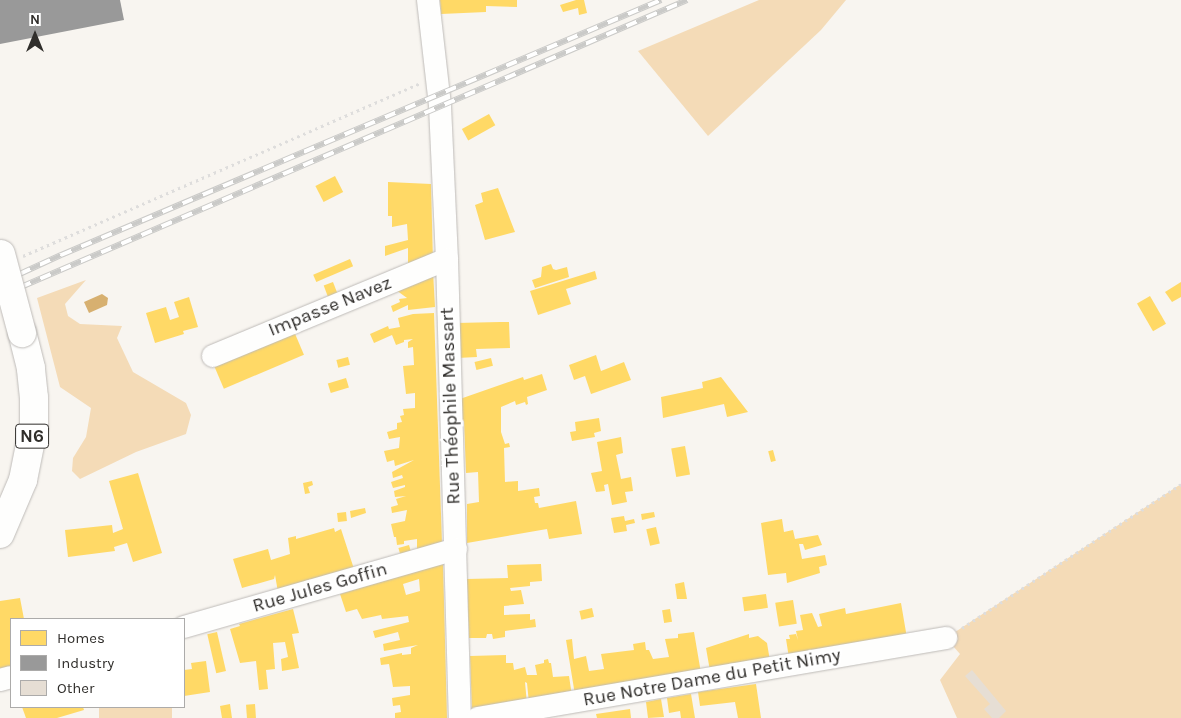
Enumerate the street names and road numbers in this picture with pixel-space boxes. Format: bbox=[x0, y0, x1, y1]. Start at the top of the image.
street label: Impasse Navez bbox=[265, 272, 395, 342]
street label: Rue Théophile Massart bbox=[436, 307, 466, 505]
road number: N6 bbox=[15, 421, 50, 452]
street label: Rue Jules Goffin bbox=[250, 558, 390, 618]
street label: Rue Notre Dame du Petit Nimy bbox=[581, 644, 843, 712]

